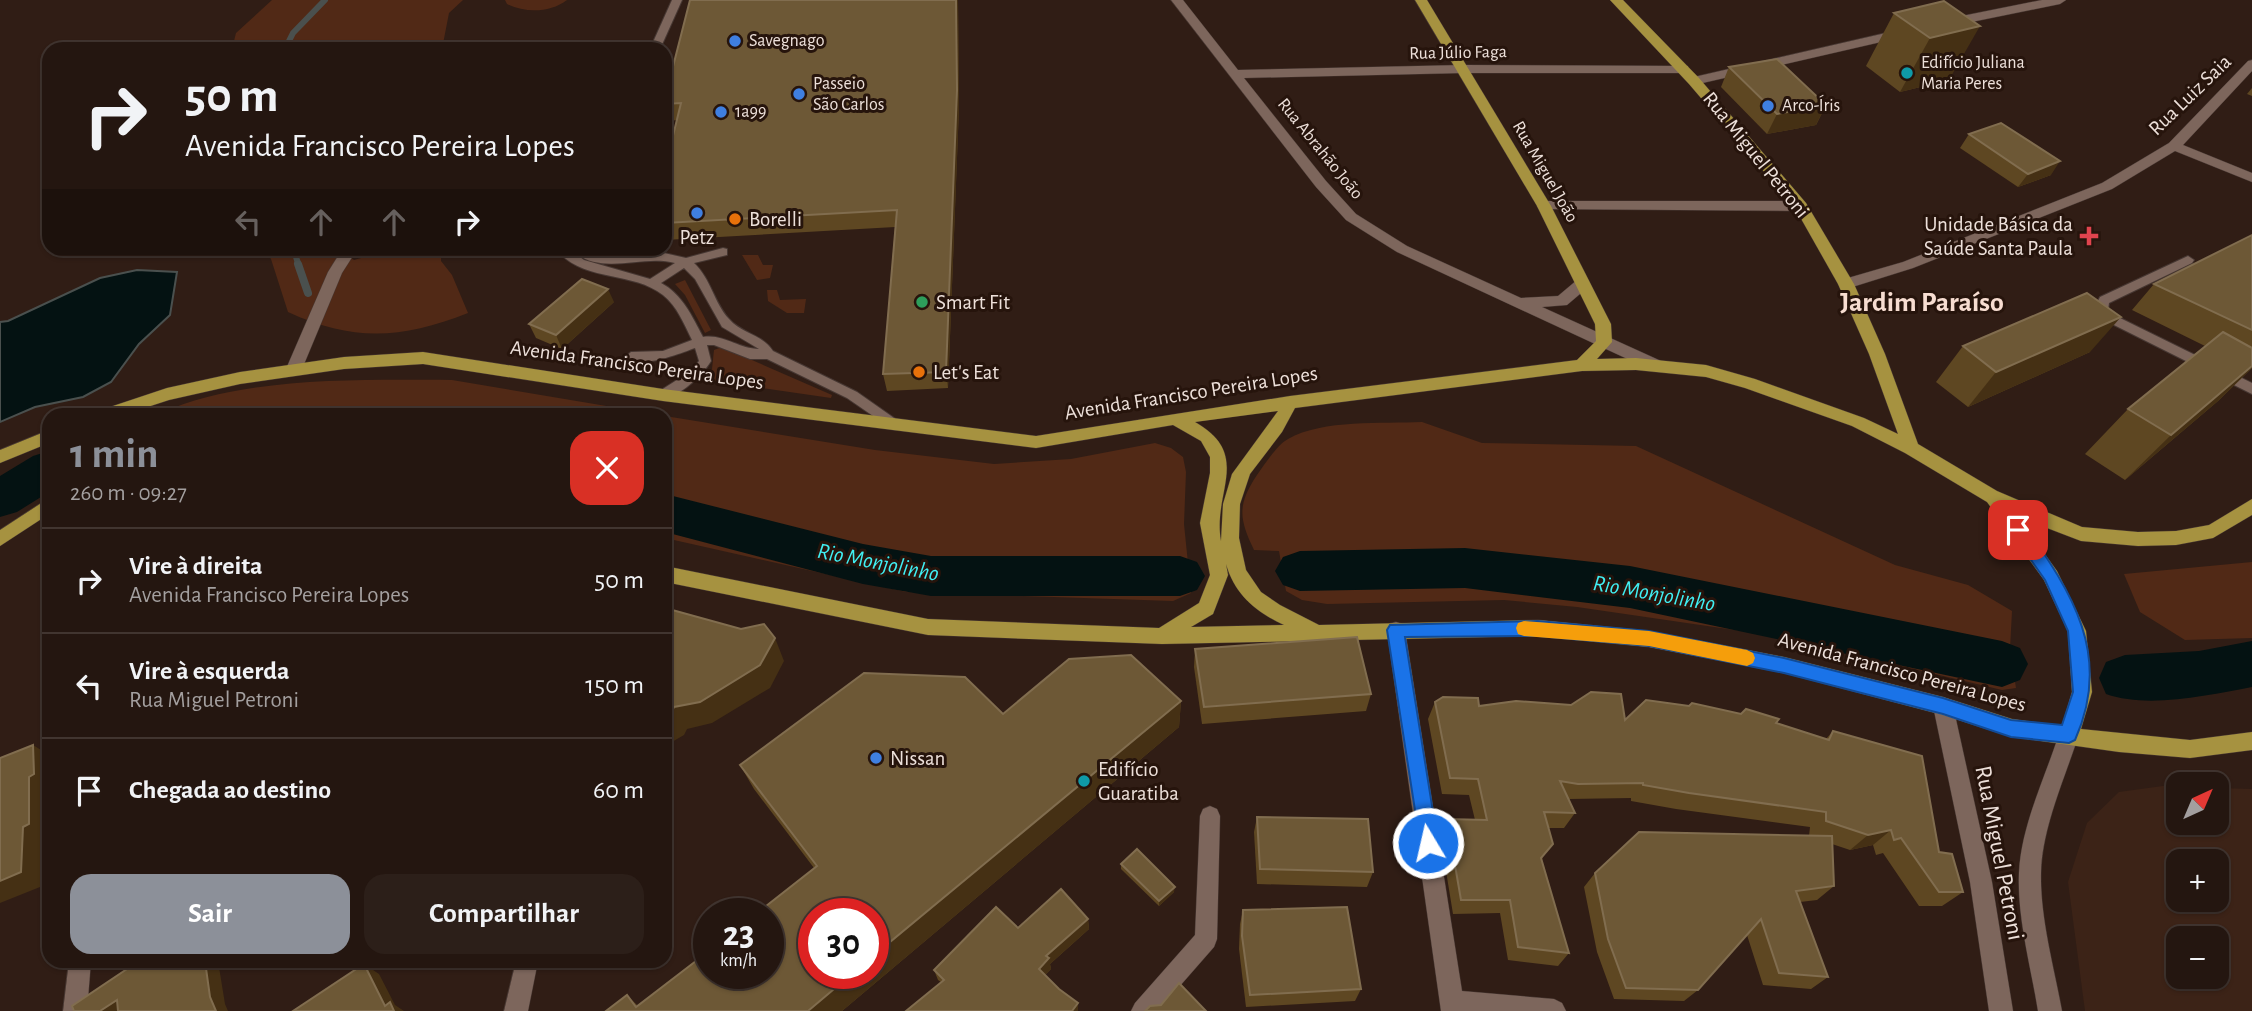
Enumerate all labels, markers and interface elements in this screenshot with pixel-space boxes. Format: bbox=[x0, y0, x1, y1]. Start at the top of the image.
place label: Savegnago bbox=[749, 32, 825, 50]
marker: Savegnago bbox=[727, 33, 743, 49]
street label: Rua Júlio Faga bbox=[1409, 43, 1507, 63]
street label: Rua Luiz Saia bbox=[2145, 51, 2236, 139]
place label: Edifício Juliana Maria Peres bbox=[1921, 54, 2025, 93]
marker: Edifício Juliana Maria Peres bbox=[1899, 65, 1915, 81]
icon: right bbox=[70, 70, 161, 161]
text: 50 m bbox=[185, 72, 279, 121]
place label: Passeio São Carlos bbox=[813, 75, 885, 114]
marker: Passeio São Carlos bbox=[791, 86, 807, 102]
street label: Rua Miguel Petroni bbox=[1699, 88, 1813, 222]
place label: Arco-Íris bbox=[1782, 94, 1840, 115]
street label: Rua Abrahão João bbox=[1274, 95, 1366, 203]
marker: Arco-Íris bbox=[1760, 98, 1776, 114]
place label: 1a99 bbox=[735, 103, 766, 121]
marker: 1a99 bbox=[713, 104, 729, 120]
street label: Rua Miguel João bbox=[1509, 118, 1581, 226]
text: Avenida Francisco Pereira Lopes bbox=[185, 130, 575, 162]
icon: left bbox=[229, 203, 267, 241]
icon: ahead bbox=[302, 203, 340, 241]
icon: ahead bbox=[375, 203, 413, 241]
icon: right bbox=[448, 203, 486, 241]
marker: Petz bbox=[689, 205, 705, 221]
place label: Borelli bbox=[749, 209, 802, 230]
marker: Borelli bbox=[727, 211, 743, 227]
place label: Unidade Básica da Saúde Santa Paula bbox=[1924, 214, 2073, 259]
marker: Unidade Básica da Saúde Santa Paula bbox=[2079, 226, 2099, 246]
place label: Petz bbox=[679, 227, 715, 248]
district label: Jardim Paraíso bbox=[1840, 289, 2004, 317]
place label: Smart Fit bbox=[936, 292, 1010, 313]
marker: Smart Fit bbox=[914, 294, 930, 310]
street label: Avenida Francisco Pereira Lopes bbox=[509, 337, 765, 393]
place label: Let's Eat bbox=[933, 362, 999, 383]
street label: Avenida Francisco Pereira Lopes bbox=[1063, 363, 1319, 423]
marker: Let's Eat bbox=[911, 364, 927, 380]
button: close bbox=[570, 431, 644, 505]
text: 1 min bbox=[70, 433, 159, 475]
text: 260 m · 09:27 bbox=[70, 482, 187, 505]
pin bbox=[1988, 500, 2048, 560]
icon: arrive bbox=[1999, 511, 2037, 549]
water label: Rio Monjolinho bbox=[815, 540, 941, 586]
text: Vire à direita bbox=[129, 553, 263, 579]
icon: right bbox=[70, 562, 108, 600]
text: 50 m bbox=[594, 567, 644, 593]
water label: Rio Monjolinho bbox=[1591, 572, 1717, 616]
text: Avenida Francisco Pereira Lopes bbox=[129, 584, 409, 607]
street label: Avenida Francisco Pereira Lopes bbox=[1776, 629, 2028, 715]
text: Vire à esquerda bbox=[129, 658, 290, 684]
icon: left bbox=[70, 667, 108, 705]
text: 150 m bbox=[585, 672, 644, 698]
text: Rua Miguel Petroni bbox=[129, 689, 299, 712]
place label: Nissan bbox=[890, 748, 945, 769]
marker: Nissan bbox=[868, 750, 884, 766]
place label: Edifício Guaratiba bbox=[1098, 759, 1179, 804]
street label: Rua Miguel Petroni bbox=[1970, 764, 2028, 942]
icon: arrive bbox=[70, 772, 108, 810]
north arrow bbox=[2166, 772, 2230, 835]
map controls bbox=[2166, 772, 2229, 989]
marker: Edifício Guaratiba bbox=[1076, 773, 1092, 789]
text: Chegada ao destino bbox=[129, 777, 331, 803]
text: 60 m bbox=[593, 777, 644, 803]
position arrow bbox=[1391, 806, 1465, 880]
button: + bbox=[2166, 849, 2229, 912]
button: Sair bbox=[70, 874, 350, 954]
button: Compartilhar bbox=[364, 874, 644, 954]
speed limit sign: 30 bbox=[798, 898, 889, 989]
text: 23 bbox=[723, 917, 754, 952]
button: − bbox=[2166, 926, 2229, 989]
text: km/h bbox=[720, 952, 757, 970]

